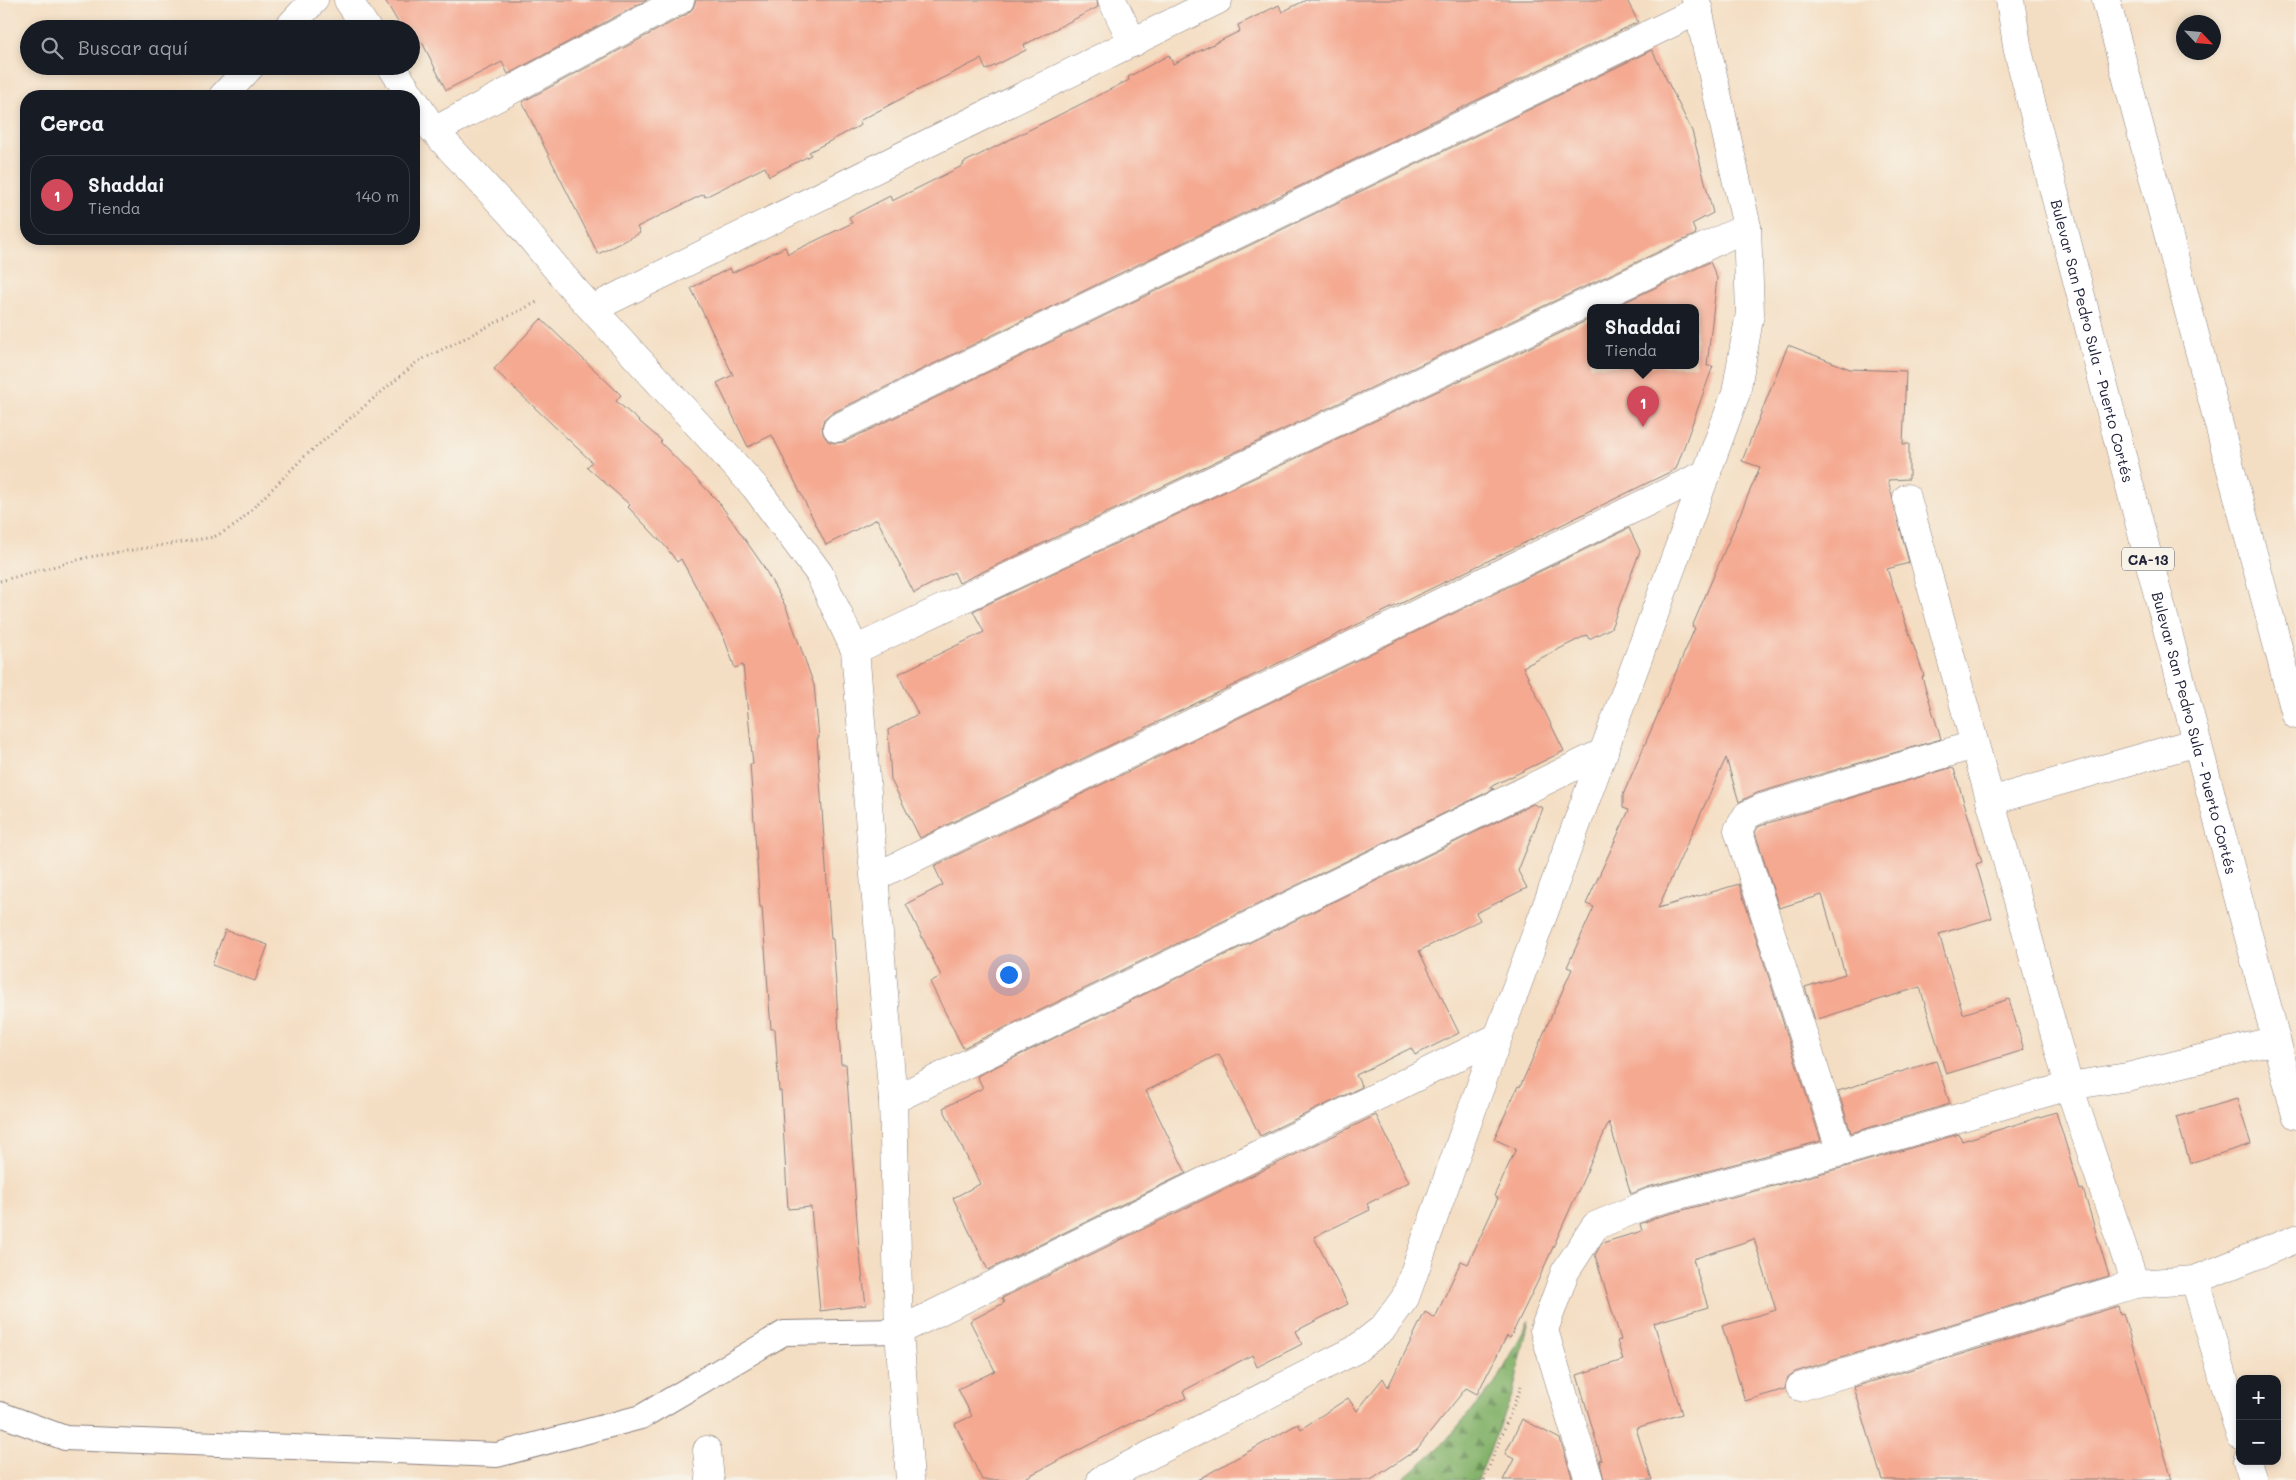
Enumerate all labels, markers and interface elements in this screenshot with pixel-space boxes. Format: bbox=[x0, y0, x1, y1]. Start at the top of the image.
north arrow bbox=[2176, 15, 2221, 60]
search box bbox=[20, 20, 420, 75]
icon: search bbox=[38, 34, 66, 62]
text: Buscar aquí bbox=[78, 35, 188, 60]
text: Cerca bbox=[40, 109, 105, 136]
text: Shaddai bbox=[88, 172, 165, 197]
text: 1 bbox=[53, 185, 61, 206]
text: 140 m bbox=[355, 185, 399, 206]
text: Tienda bbox=[88, 197, 141, 218]
street label: Bulevar San Pedro Sula - Puerto Cortés bbox=[2047, 197, 2138, 485]
popup bbox=[1587, 304, 1699, 369]
text: Shaddai bbox=[1605, 314, 1681, 339]
text: Tienda bbox=[1605, 339, 1657, 360]
pin: 1 bbox=[1627, 386, 1659, 427]
road number: CA-13 bbox=[2122, 548, 2174, 570]
street label: Bulevar San Pedro Sula - Puerto Cortés bbox=[2148, 589, 2242, 876]
your location bbox=[996, 962, 1022, 988]
map controls bbox=[2236, 1375, 2281, 1465]
button: + bbox=[2236, 1375, 2281, 1420]
button: − bbox=[2236, 1420, 2281, 1465]

